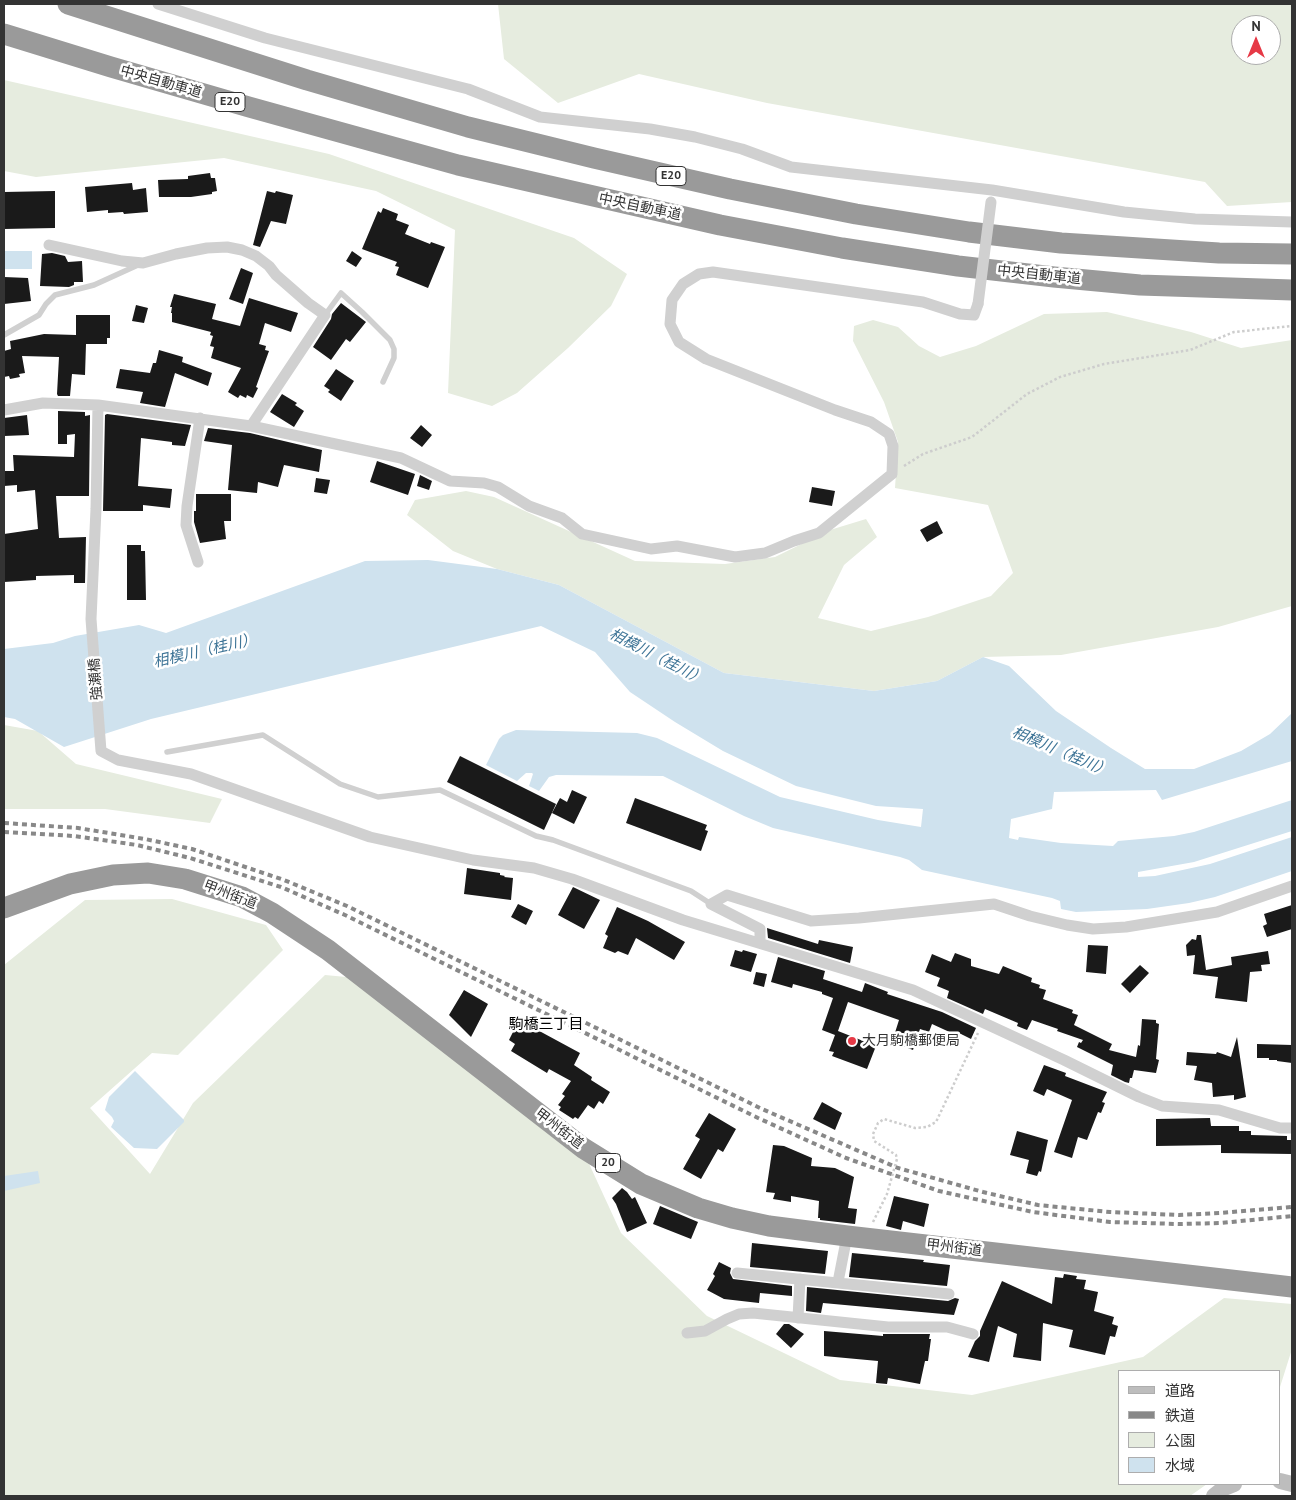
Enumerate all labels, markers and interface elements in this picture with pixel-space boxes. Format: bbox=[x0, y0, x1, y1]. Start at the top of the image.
north arrow bbox=[1231, 15, 1281, 65]
text: N bbox=[1251, 17, 1261, 35]
street label: 中央自動車道 bbox=[118, 62, 204, 102]
road number: E20 bbox=[215, 92, 245, 111]
road number: E20 bbox=[656, 167, 686, 186]
street label: 中央自動車道 bbox=[597, 190, 683, 224]
street label: 中央自動車道 bbox=[996, 262, 1082, 288]
water label: 相模川（桂川） bbox=[606, 625, 708, 689]
water label: 相模川（桂川） bbox=[152, 630, 258, 672]
street label: 強瀬橋 bbox=[86, 657, 106, 701]
water label: 相模川（桂川） bbox=[1009, 723, 1113, 781]
street label: 甲州街道 bbox=[201, 877, 259, 913]
district label: 駒橋三丁目 bbox=[509, 1016, 583, 1034]
place label: 大月駒橋郵便局 bbox=[862, 1033, 960, 1049]
marker: 大月駒橋郵便局 bbox=[846, 1035, 858, 1047]
street label: 甲州街道 bbox=[532, 1105, 586, 1153]
road number: 20 bbox=[596, 1154, 620, 1172]
street label: 甲州街道 bbox=[925, 1236, 983, 1260]
legend bbox=[1118, 1370, 1281, 1485]
text: 道路 bbox=[1165, 1381, 1195, 1400]
text: 鉄道 bbox=[1165, 1406, 1195, 1425]
text: 公園 bbox=[1165, 1431, 1195, 1450]
text: 水域 bbox=[1165, 1456, 1195, 1475]

